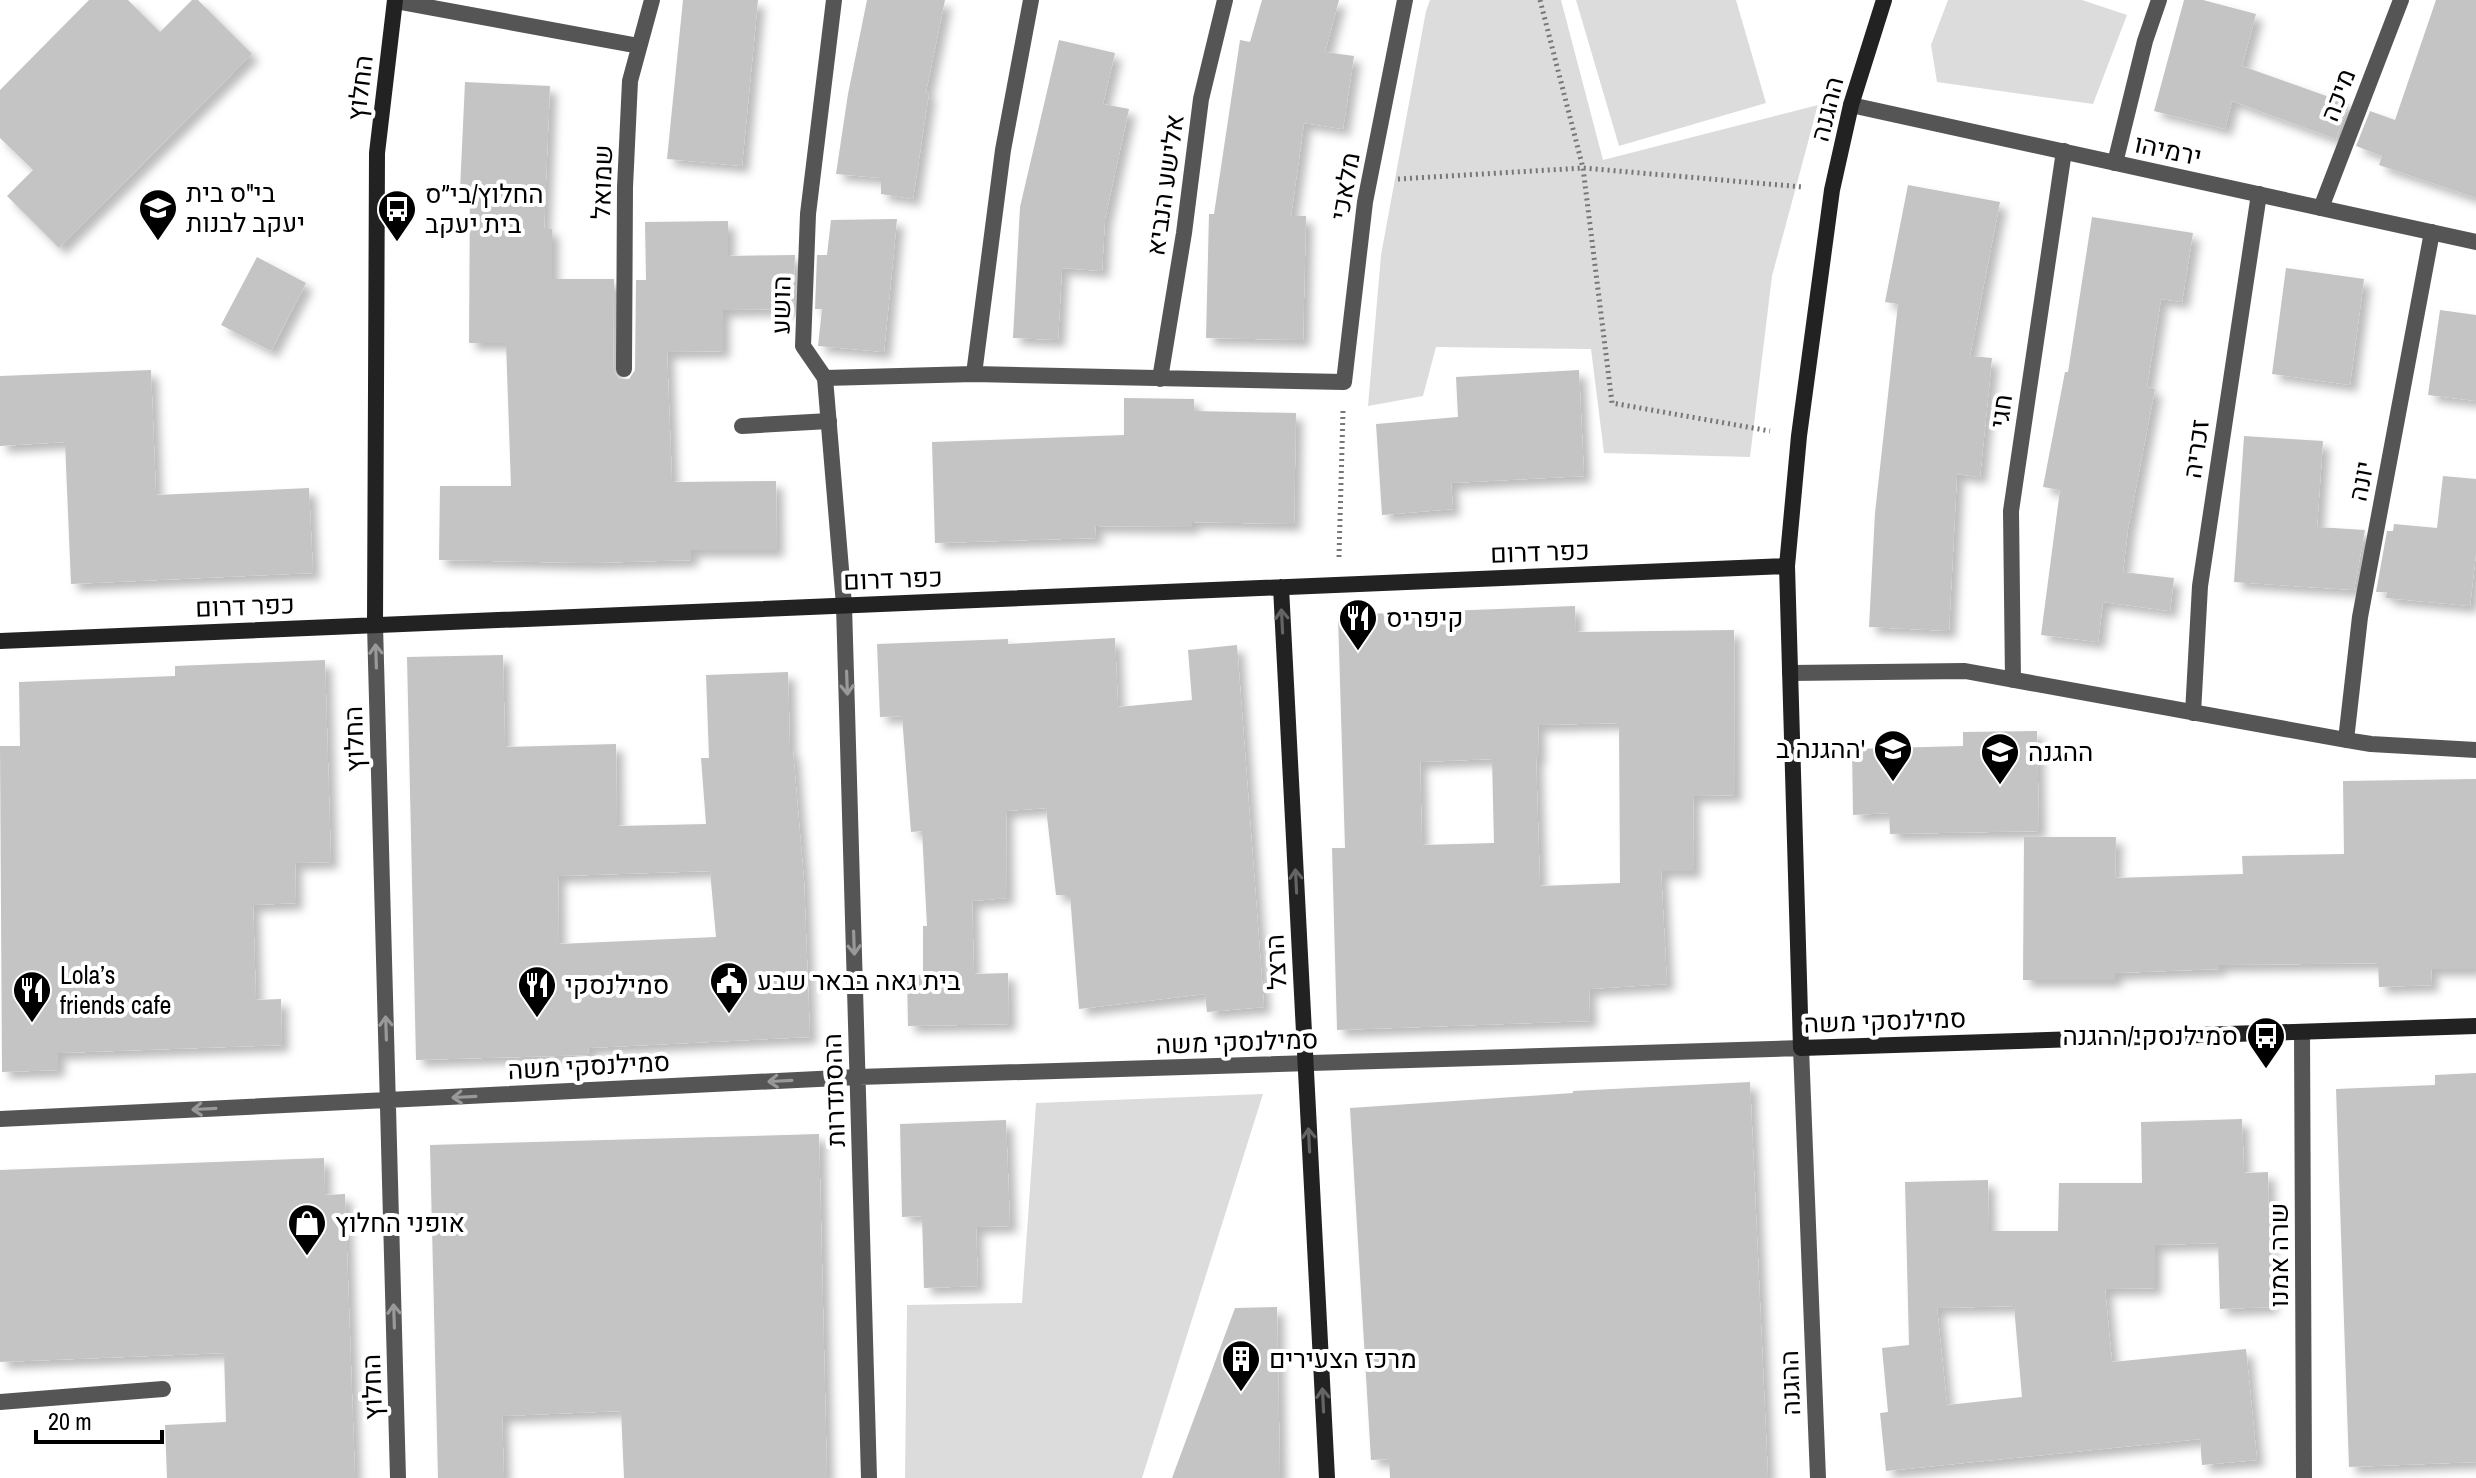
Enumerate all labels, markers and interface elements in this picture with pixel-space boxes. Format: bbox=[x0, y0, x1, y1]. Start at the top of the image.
street label: החלוץ bbox=[338, 53, 381, 123]
street label: מיכה bbox=[2312, 64, 2363, 126]
street label: ההגנה bbox=[1802, 73, 1851, 145]
street label: אלישע הנביא bbox=[1137, 112, 1192, 258]
street label: ירמיהו bbox=[2131, 125, 2205, 174]
street label: שמואל bbox=[583, 144, 620, 220]
street label: מלאכי bbox=[1321, 149, 1368, 223]
place label: בי"ס בית יעקב לבנות bbox=[186, 175, 305, 240]
place label: החלוץ/בי״ס בית יעקב bbox=[425, 176, 544, 241]
school or university icon: בי"ס בית יעקב לבנות bbox=[137, 187, 179, 242]
bus stop icon: החלוץ/בי״ס בית יעקב bbox=[376, 188, 418, 243]
street label: הושע bbox=[762, 275, 799, 335]
street label: חגי bbox=[1981, 392, 2020, 430]
street label: זכריה bbox=[2174, 417, 2217, 481]
street label: יונה bbox=[2339, 458, 2382, 504]
street label: כפר דרום bbox=[1490, 532, 1590, 571]
street label: כפר דרום bbox=[843, 559, 943, 598]
street label: כפר דרום bbox=[195, 586, 295, 625]
restaurant icon: קיפריס bbox=[1337, 597, 1379, 652]
place label: קיפריס bbox=[1386, 600, 1463, 635]
one-way arrow bbox=[1275, 608, 1290, 635]
one-way arrow bbox=[368, 643, 384, 670]
one-way arrow bbox=[839, 669, 854, 696]
street label: החלוץ bbox=[335, 705, 372, 773]
school or university icon: ההגנה ב' bbox=[1872, 728, 1914, 783]
place label: ההגנה ב' bbox=[1776, 731, 1865, 766]
school or university icon: ההגנה bbox=[1979, 731, 2021, 786]
place label: ההגנה bbox=[2028, 734, 2093, 769]
one-way arrow bbox=[1288, 868, 1303, 895]
one-way arrow bbox=[846, 929, 862, 956]
street label: הרצל bbox=[1257, 933, 1294, 991]
place label: Lola’s friends cafe bbox=[60, 957, 171, 1022]
public building icon: בית גאה בבאר שבע bbox=[708, 960, 750, 1015]
place label: בית גאה בבאר שבע bbox=[757, 963, 961, 998]
restaurant icon: סמילנסקי bbox=[516, 964, 558, 1019]
place label: סמילנסקי bbox=[565, 967, 669, 1002]
restaurant icon: Lola’s friends cafe bbox=[11, 969, 53, 1024]
street label: סמילנסקי משה bbox=[1803, 1000, 1967, 1041]
one-way arrow bbox=[378, 1015, 393, 1042]
bus stop icon: סמילנסקי/ההגנה bbox=[2245, 1015, 2287, 1070]
place label: סמילנסקי/ההגנה bbox=[2062, 1018, 2238, 1053]
street label: סמילנסקי משה bbox=[1155, 1021, 1319, 1062]
street label: ההסתדרות bbox=[814, 1033, 853, 1147]
street label: סמילנסקי משה bbox=[507, 1044, 671, 1087]
one-way arrow bbox=[767, 1074, 794, 1089]
one-way arrow bbox=[451, 1089, 478, 1104]
one-way arrow bbox=[191, 1102, 218, 1117]
one-way arrow bbox=[1302, 1127, 1317, 1154]
shop icon: אופני החלוץ bbox=[286, 1202, 328, 1257]
street label: שרה אמנו bbox=[2261, 1203, 2296, 1307]
place label: אופני החלוץ bbox=[335, 1205, 465, 1240]
one-way arrow bbox=[386, 1303, 401, 1330]
building icon: מרכז הצעירים bbox=[1220, 1338, 1262, 1393]
place label: מרכז הצעירים bbox=[1269, 1341, 1417, 1376]
street label: ההגנה bbox=[1771, 1350, 1808, 1416]
street label: החלוץ bbox=[353, 1353, 390, 1421]
one-way arrow bbox=[1315, 1387, 1330, 1414]
scale bar bbox=[36, 1394, 162, 1444]
text: 20 m bbox=[48, 1405, 92, 1437]

